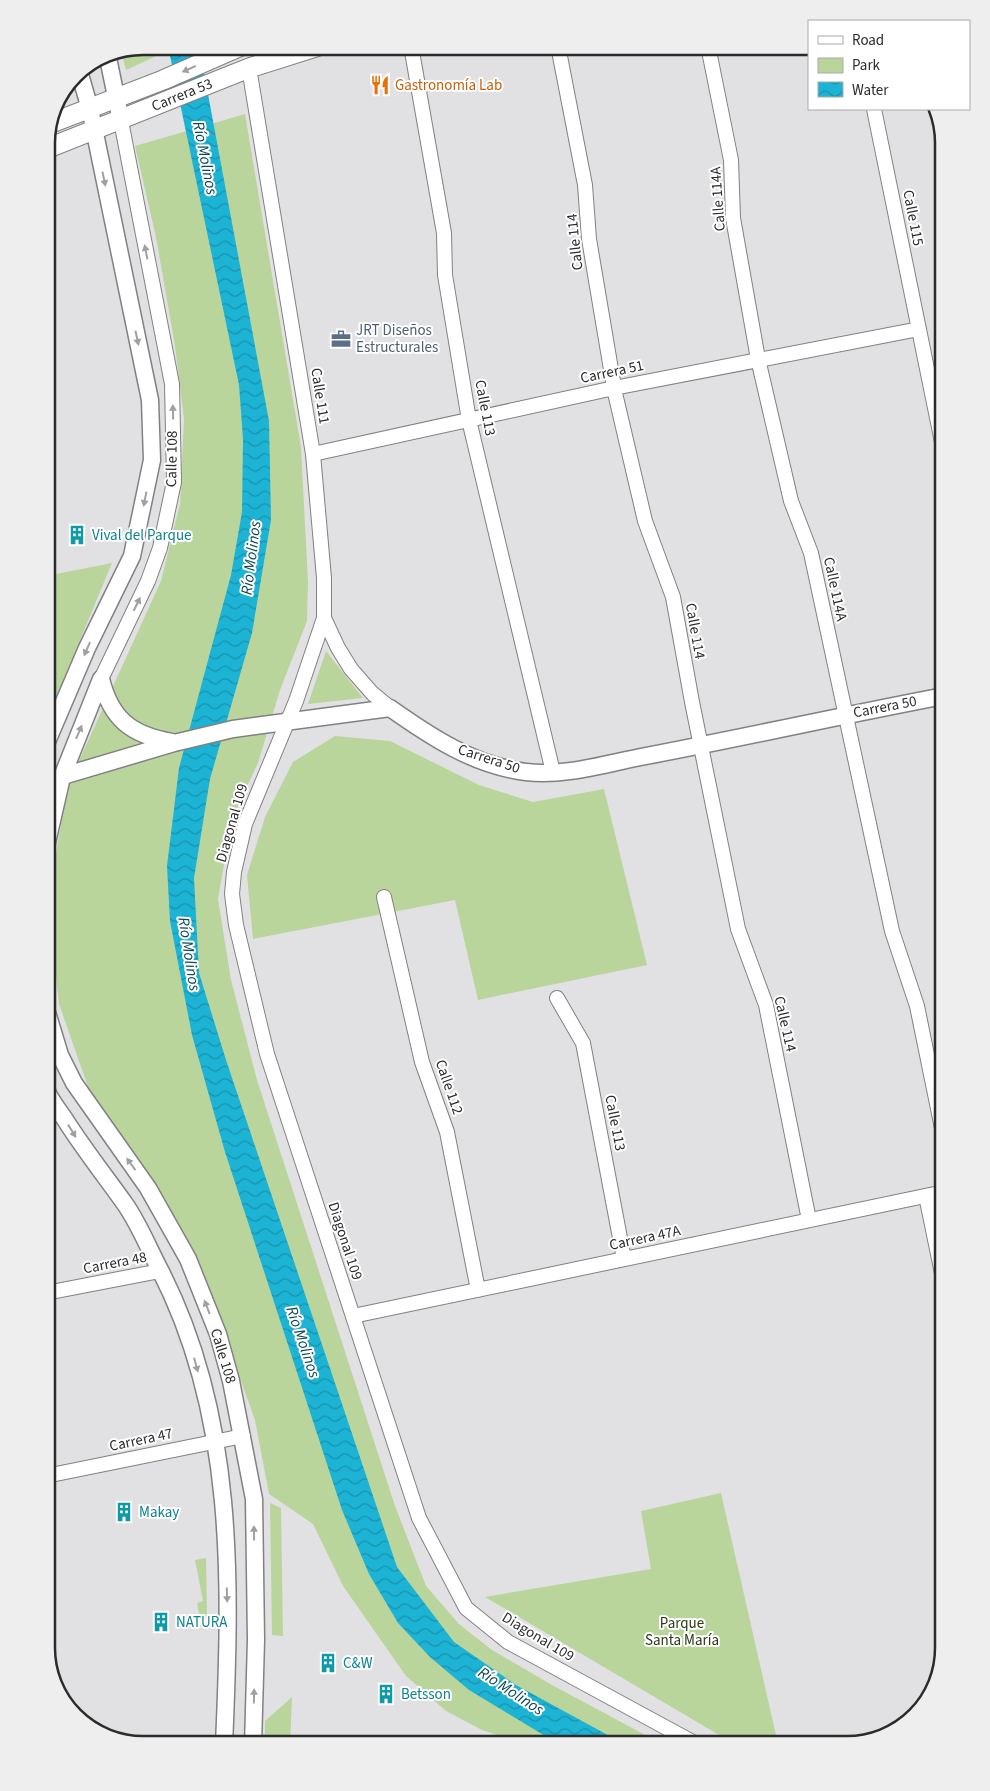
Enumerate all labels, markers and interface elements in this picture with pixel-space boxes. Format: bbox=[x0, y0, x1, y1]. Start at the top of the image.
legend bbox=[808, 20, 970, 110]
text: Road bbox=[852, 30, 884, 51]
text: Park bbox=[852, 55, 881, 76]
one-way arrow bbox=[182, 65, 196, 73]
street label: Carrera 53 bbox=[148, 73, 216, 117]
restaurant icon: Gastronomía Lab bbox=[369, 74, 391, 96]
place label: Gastronomía Lab bbox=[395, 75, 502, 96]
text: Water bbox=[852, 80, 889, 101]
water label: Río Molinos bbox=[187, 119, 223, 197]
street label: Calle 114A bbox=[705, 165, 731, 232]
one-way arrow bbox=[100, 172, 108, 187]
street label: Calle 115 bbox=[897, 188, 929, 248]
street label: Calle 114 bbox=[562, 212, 588, 271]
one-way arrow bbox=[142, 244, 150, 260]
place label: JRT Diseños Estructurales bbox=[356, 320, 438, 358]
office icon: JRT Diseños Estructurales bbox=[330, 328, 352, 350]
one-way arrow bbox=[133, 331, 141, 346]
street label: Carrera 51 bbox=[578, 355, 646, 389]
street label: Calle 111 bbox=[305, 366, 335, 426]
street label: Calle 113 bbox=[469, 378, 501, 438]
one-way arrow bbox=[168, 404, 176, 420]
street label: Calle 108 bbox=[161, 431, 183, 487]
one-way arrow bbox=[140, 491, 148, 507]
water label: Río Molinos bbox=[236, 519, 267, 596]
building icon: Vival del Parque bbox=[66, 524, 88, 546]
place label: Vival del Parque bbox=[92, 525, 192, 546]
street label: Calle 114A bbox=[818, 555, 852, 624]
one-way arrow bbox=[133, 597, 141, 611]
street label: Calle 114 bbox=[680, 601, 710, 661]
one-way arrow bbox=[82, 642, 91, 657]
street label: Carrera 50 bbox=[852, 691, 918, 723]
one-way arrow bbox=[76, 724, 83, 739]
street label: Carrera 50 bbox=[455, 739, 523, 779]
street label: Diagonal 109 bbox=[211, 781, 253, 865]
water label: Río Molinos bbox=[172, 916, 206, 993]
street label: Calle 114 bbox=[768, 994, 802, 1054]
street label: Calle 112 bbox=[430, 1057, 468, 1117]
street label: Calle 113 bbox=[599, 1093, 631, 1153]
one-way arrow bbox=[67, 1124, 76, 1137]
one-way arrow bbox=[125, 1158, 136, 1171]
street label: Diagonal 109 bbox=[323, 1199, 367, 1283]
street label: Carrera 47A bbox=[607, 1220, 683, 1256]
street label: Carrera 48 bbox=[82, 1247, 148, 1279]
one-way arrow bbox=[203, 1299, 211, 1314]
water label: Río Molinos bbox=[280, 1303, 326, 1381]
street label: Calle 108 bbox=[205, 1326, 241, 1386]
one-way arrow bbox=[193, 1358, 201, 1373]
street label: Carrera 47 bbox=[107, 1423, 175, 1457]
building icon: Makay bbox=[113, 1501, 135, 1523]
place label: Makay bbox=[139, 1502, 179, 1523]
one-way arrow bbox=[250, 1525, 258, 1541]
one-way arrow bbox=[224, 1587, 232, 1603]
street label: Diagonal 109 bbox=[498, 1607, 578, 1667]
building icon: NATURA bbox=[150, 1611, 172, 1633]
place label: NATURA bbox=[176, 1612, 228, 1633]
park label: Parque Santa María bbox=[645, 1613, 719, 1651]
building icon: C&W bbox=[317, 1652, 339, 1674]
place label: C&W bbox=[343, 1653, 373, 1674]
water label: Río Molinos bbox=[474, 1662, 549, 1721]
building icon: Betsson bbox=[375, 1683, 397, 1705]
place label: Betsson bbox=[401, 1684, 451, 1705]
one-way arrow bbox=[250, 1688, 258, 1704]

